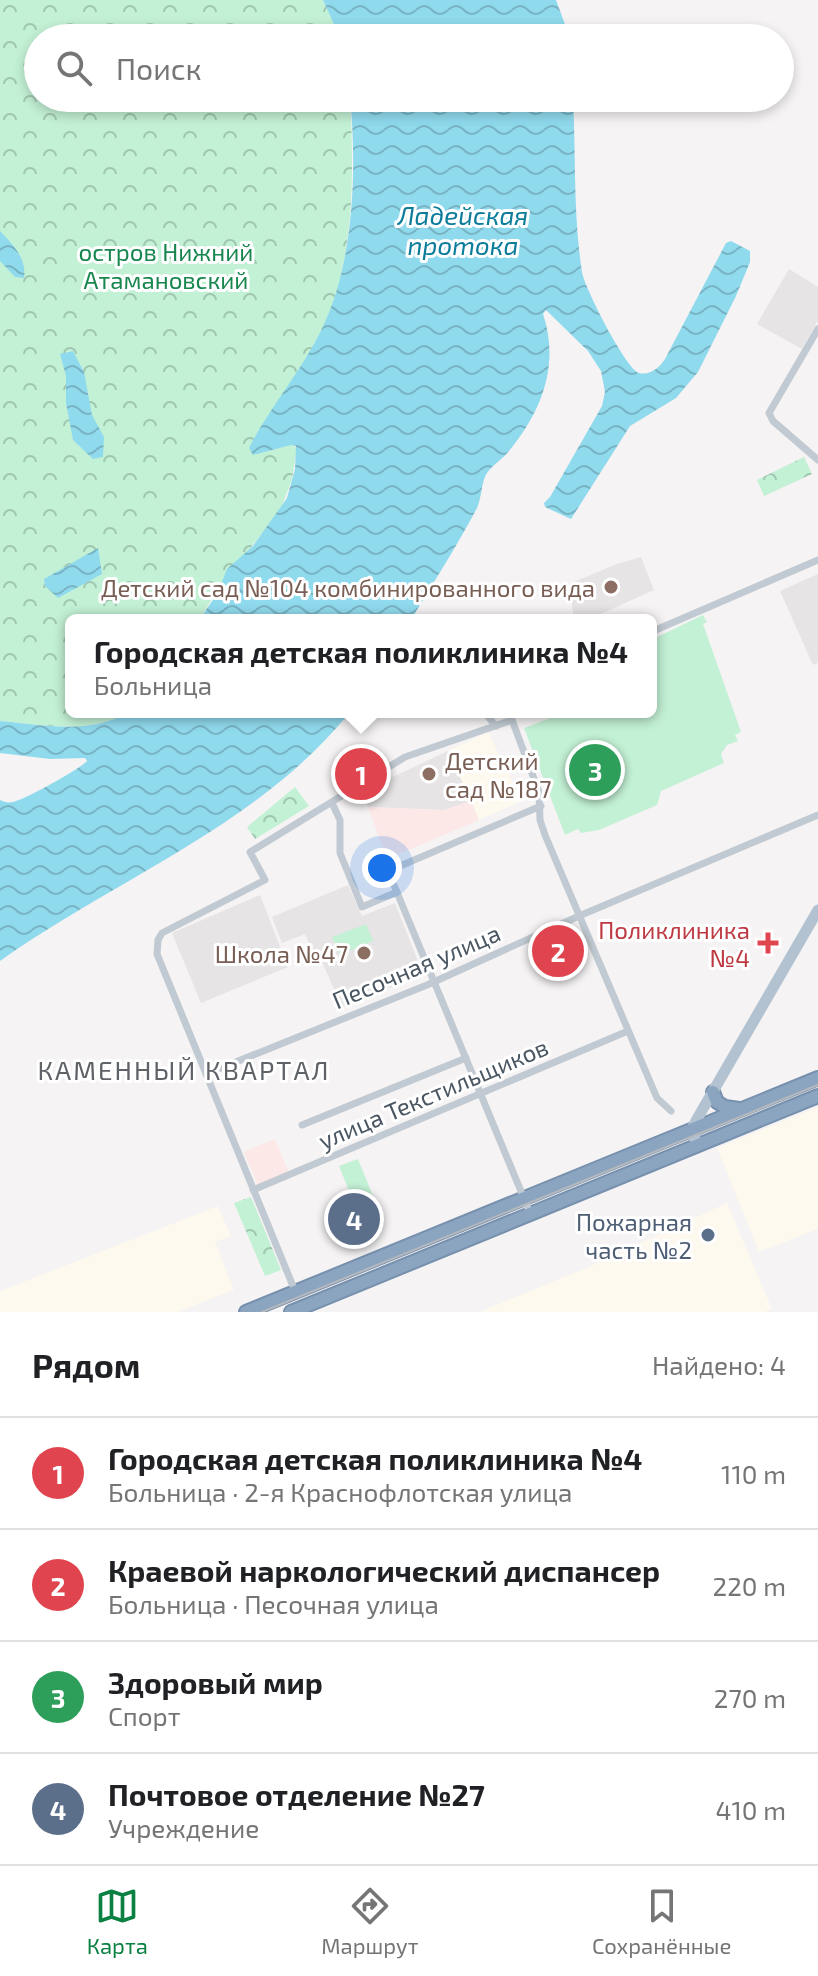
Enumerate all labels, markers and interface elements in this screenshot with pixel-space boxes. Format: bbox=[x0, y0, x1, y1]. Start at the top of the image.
search box bbox=[24, 24, 794, 112]
icon: search bbox=[52, 46, 96, 90]
text: Поиск bbox=[116, 50, 202, 86]
water label: Ладейская протока bbox=[397, 199, 528, 260]
park label: остров Нижний Атамановский bbox=[79, 237, 253, 294]
place label: Детский сад №104 комбинированного вида bbox=[101, 573, 595, 602]
marker: Детский сад №104 комбинированного вида bbox=[602, 578, 620, 596]
popup bbox=[65, 614, 657, 718]
text: Городская детская поликлиника №4 bbox=[94, 633, 628, 669]
text: Больница bbox=[94, 669, 212, 700]
pin: 3 bbox=[569, 740, 621, 800]
pin: 1 bbox=[335, 744, 387, 804]
place label: Детский сад №187 bbox=[445, 746, 552, 803]
marker: Детский сад №187 bbox=[420, 765, 438, 783]
your location bbox=[362, 848, 402, 888]
place label: Поликлиника №4 bbox=[598, 915, 750, 972]
street label: Песочная улица bbox=[328, 918, 505, 1015]
pin: 2 bbox=[532, 921, 584, 981]
marker: Поликлиника №4 bbox=[757, 932, 779, 954]
place label: Школа №47 bbox=[215, 939, 348, 968]
marker: Школа №47 bbox=[355, 944, 373, 962]
street label: улица Текстильщиков bbox=[314, 1031, 553, 1155]
district label: КАМЕННЫЙ КВАРТАЛ bbox=[37, 1054, 331, 1085]
pin: 4 bbox=[328, 1189, 380, 1249]
place label: Пожарная часть №2 bbox=[576, 1207, 692, 1264]
marker: Пожарная часть №2 bbox=[699, 1226, 717, 1244]
text: Рядом bbox=[32, 1344, 140, 1385]
text: Найдено: 4 bbox=[652, 1349, 786, 1380]
text: Городская детская поликлиника №4 bbox=[108, 1440, 642, 1476]
text: 1 bbox=[52, 1458, 64, 1489]
text: 110 m bbox=[721, 1458, 786, 1489]
text: Больница · 2-я Краснофлотская улица bbox=[108, 1476, 572, 1507]
text: Краевой наркологический диспансер bbox=[108, 1552, 660, 1588]
text: 2 bbox=[50, 1570, 66, 1601]
text: 220 m bbox=[713, 1570, 786, 1601]
text: Больница · Песочная улица bbox=[108, 1588, 439, 1619]
text: Здоровый мир bbox=[108, 1664, 323, 1700]
text: 3 bbox=[51, 1682, 65, 1713]
text: 270 m bbox=[714, 1682, 786, 1713]
text: Спорт bbox=[108, 1700, 181, 1731]
text: Почтовое отделение №27 bbox=[108, 1776, 485, 1812]
text: 4 bbox=[50, 1794, 66, 1825]
text: 410 m bbox=[715, 1794, 786, 1825]
text: Учреждение bbox=[108, 1812, 259, 1843]
tab: Карта bbox=[87, 1884, 148, 1958]
tab: Маршрут bbox=[321, 1884, 418, 1958]
tab: Сохранённые bbox=[592, 1884, 731, 1958]

